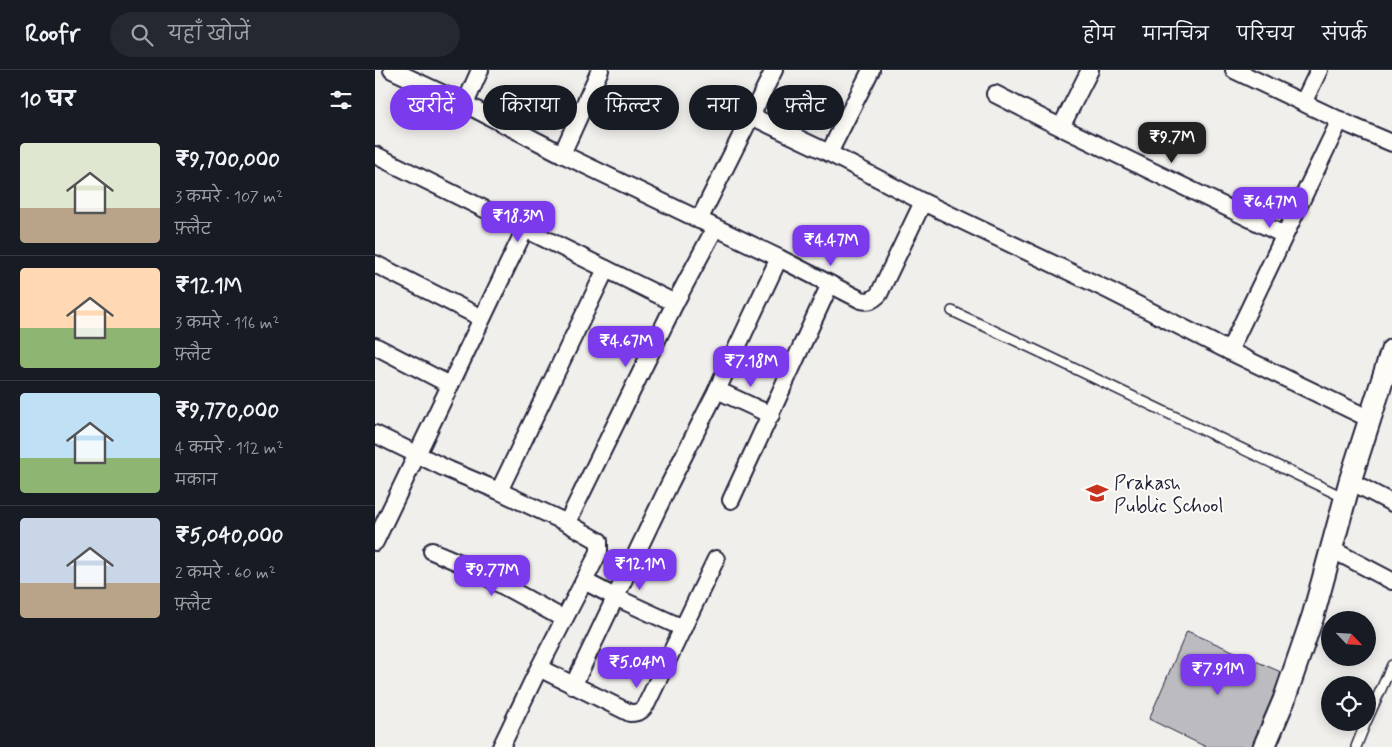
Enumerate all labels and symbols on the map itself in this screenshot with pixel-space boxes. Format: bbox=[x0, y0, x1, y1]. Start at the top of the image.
pin: ₹9.7M bbox=[1137, 122, 1207, 164]
pin: ₹6.47M bbox=[1229, 186, 1311, 229]
pin: ₹18.3M bbox=[477, 200, 559, 243]
pin: ₹4.47M bbox=[790, 224, 872, 267]
pin: ₹4.67M bbox=[585, 326, 667, 368]
pin: ₹7.18M bbox=[710, 346, 792, 388]
place label: Prakash Public School bbox=[1114, 470, 1223, 520]
school or university icon: Prakash Public School bbox=[1084, 480, 1110, 506]
pin: ₹12.1M bbox=[599, 548, 681, 591]
pin: ₹9.77M bbox=[451, 554, 533, 597]
north arrow bbox=[1321, 611, 1376, 666]
pin: ₹5.04M bbox=[596, 646, 678, 689]
pin: ₹7.91M bbox=[1177, 654, 1259, 696]

